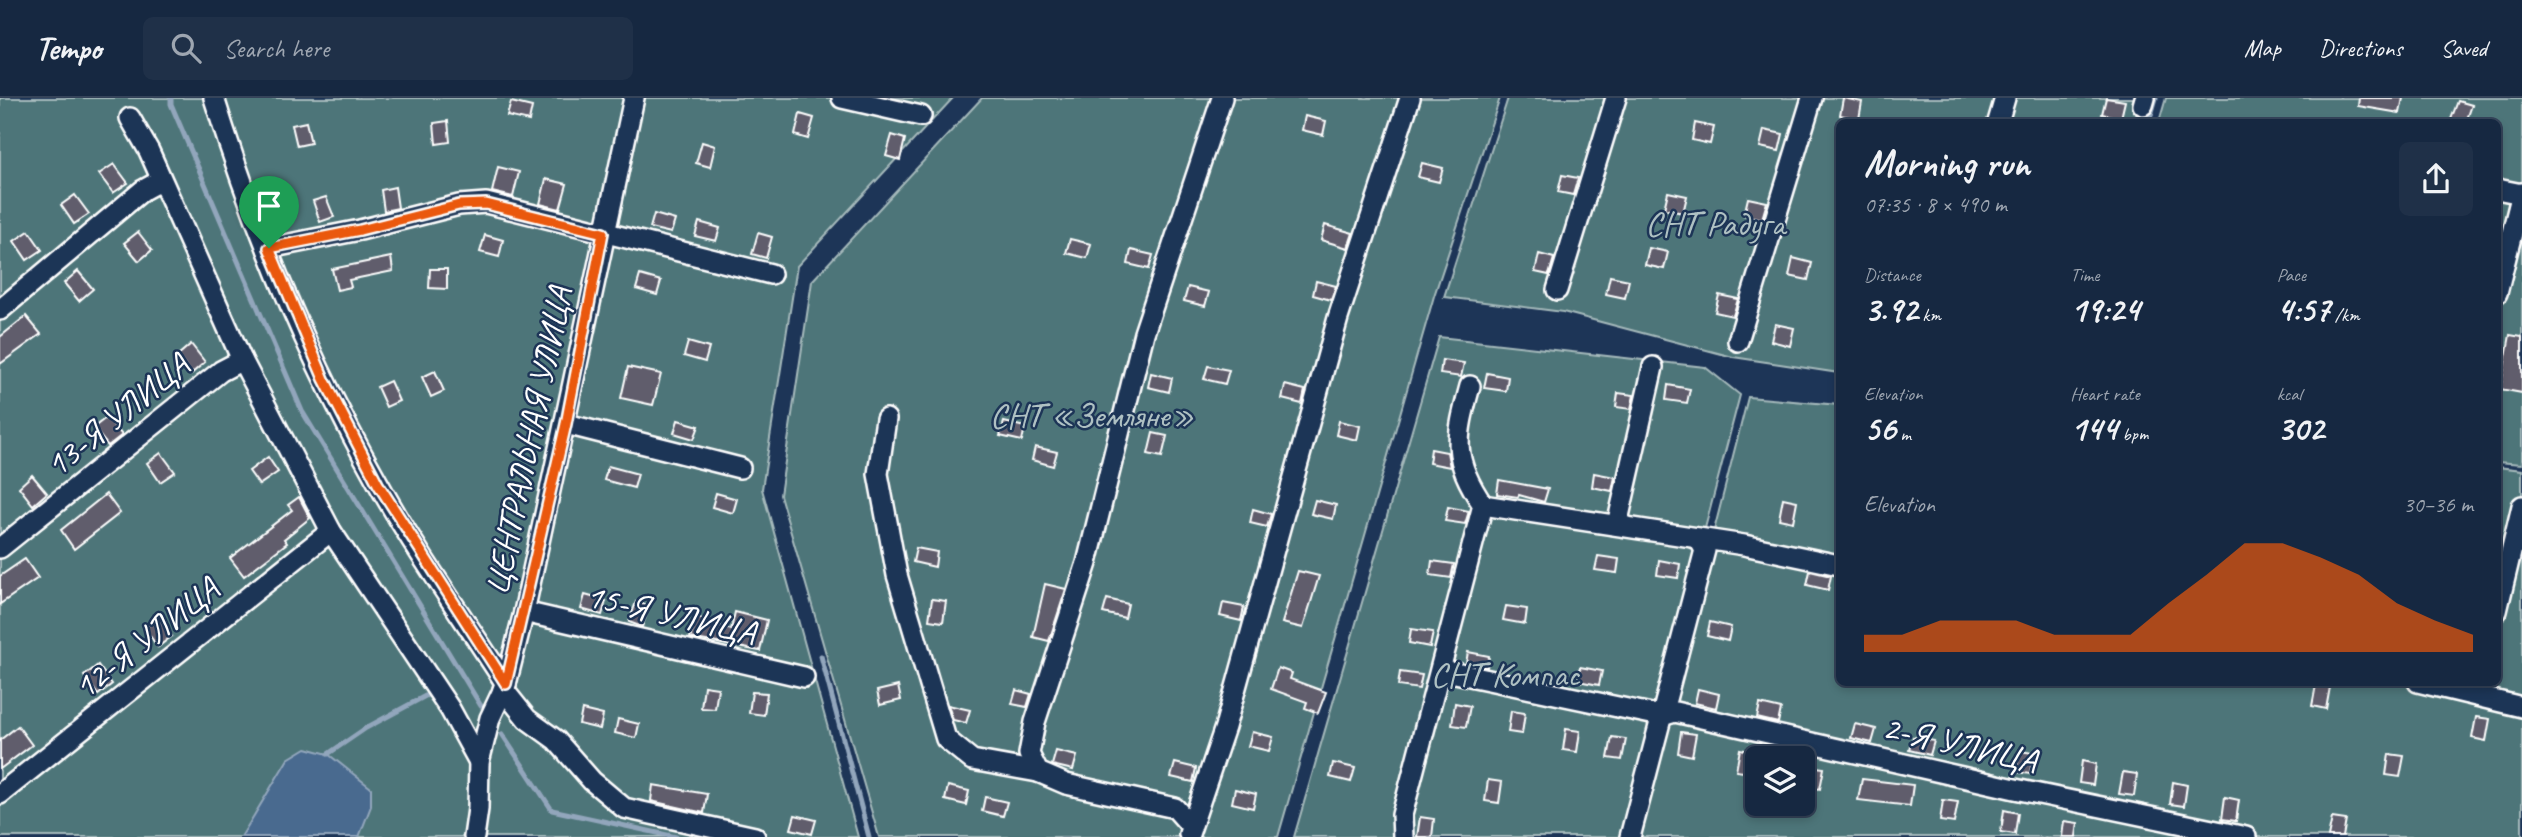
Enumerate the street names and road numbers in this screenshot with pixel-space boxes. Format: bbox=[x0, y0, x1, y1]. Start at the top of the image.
street label: ЦЕНТРАЛЬНАЯ УЛИЦА bbox=[473, 282, 583, 599]
street label: 13-Я УЛИЦА bbox=[36, 342, 199, 487]
street label: 12-Я УЛИЦА bbox=[64, 566, 229, 709]
street label: 15-Я УЛИЦА bbox=[582, 573, 762, 656]
street label: 2-Я УЛИЦА bbox=[1878, 704, 2043, 784]

